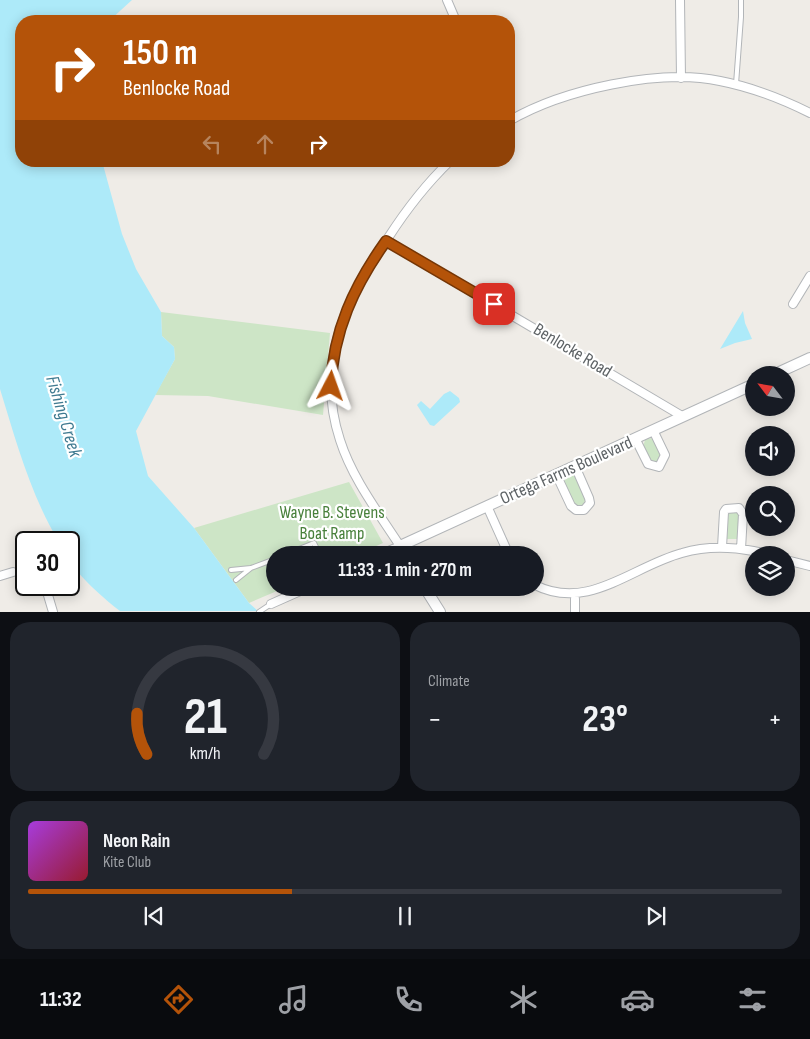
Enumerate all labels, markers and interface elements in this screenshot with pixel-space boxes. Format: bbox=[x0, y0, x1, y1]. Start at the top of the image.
text: 150 m bbox=[123, 32, 197, 75]
icon: right bbox=[40, 35, 105, 100]
text: Benlocke Road bbox=[123, 75, 230, 102]
icon: left bbox=[198, 130, 226, 158]
icon: ahead bbox=[251, 130, 279, 158]
icon: right bbox=[304, 130, 332, 158]
pin bbox=[473, 283, 515, 325]
icon: arrive bbox=[480, 290, 508, 318]
street label: Benlocke Road bbox=[530, 319, 616, 382]
position arrow bbox=[304, 359, 356, 411]
north arrow bbox=[745, 366, 795, 416]
map controls bbox=[745, 366, 795, 596]
water label: Fishing Creek bbox=[40, 373, 87, 461]
button: sound bbox=[745, 426, 795, 476]
street label: Ortega Farms Boulevard bbox=[497, 432, 636, 509]
button: search bbox=[745, 486, 795, 536]
park label: Wayne B. Stevens Boat Ramp bbox=[279, 502, 385, 544]
speed limit sign: 30 bbox=[15, 531, 80, 596]
button: layers bbox=[745, 546, 795, 596]
text: 11:33 · 1 min · 270 m bbox=[338, 559, 472, 582]
text: Climate bbox=[428, 672, 470, 691]
text: 21 bbox=[183, 686, 227, 749]
text: 23° bbox=[582, 697, 628, 742]
text: − bbox=[428, 703, 442, 736]
text: + bbox=[768, 703, 782, 736]
text: km/h bbox=[190, 743, 220, 764]
text: Neon Rain bbox=[103, 830, 170, 853]
text: Kite Club bbox=[103, 853, 151, 872]
icon: previous bbox=[140, 902, 168, 930]
icon: pause bbox=[391, 902, 419, 930]
icon: next bbox=[642, 902, 670, 930]
icon: directions bbox=[161, 982, 196, 1017]
icon: music bbox=[276, 982, 311, 1017]
icon: phone bbox=[391, 982, 426, 1017]
icon: climate bbox=[506, 982, 541, 1017]
icon: car bbox=[620, 982, 655, 1017]
icon: filters bbox=[735, 982, 770, 1017]
text: 11:32 bbox=[40, 986, 82, 1013]

